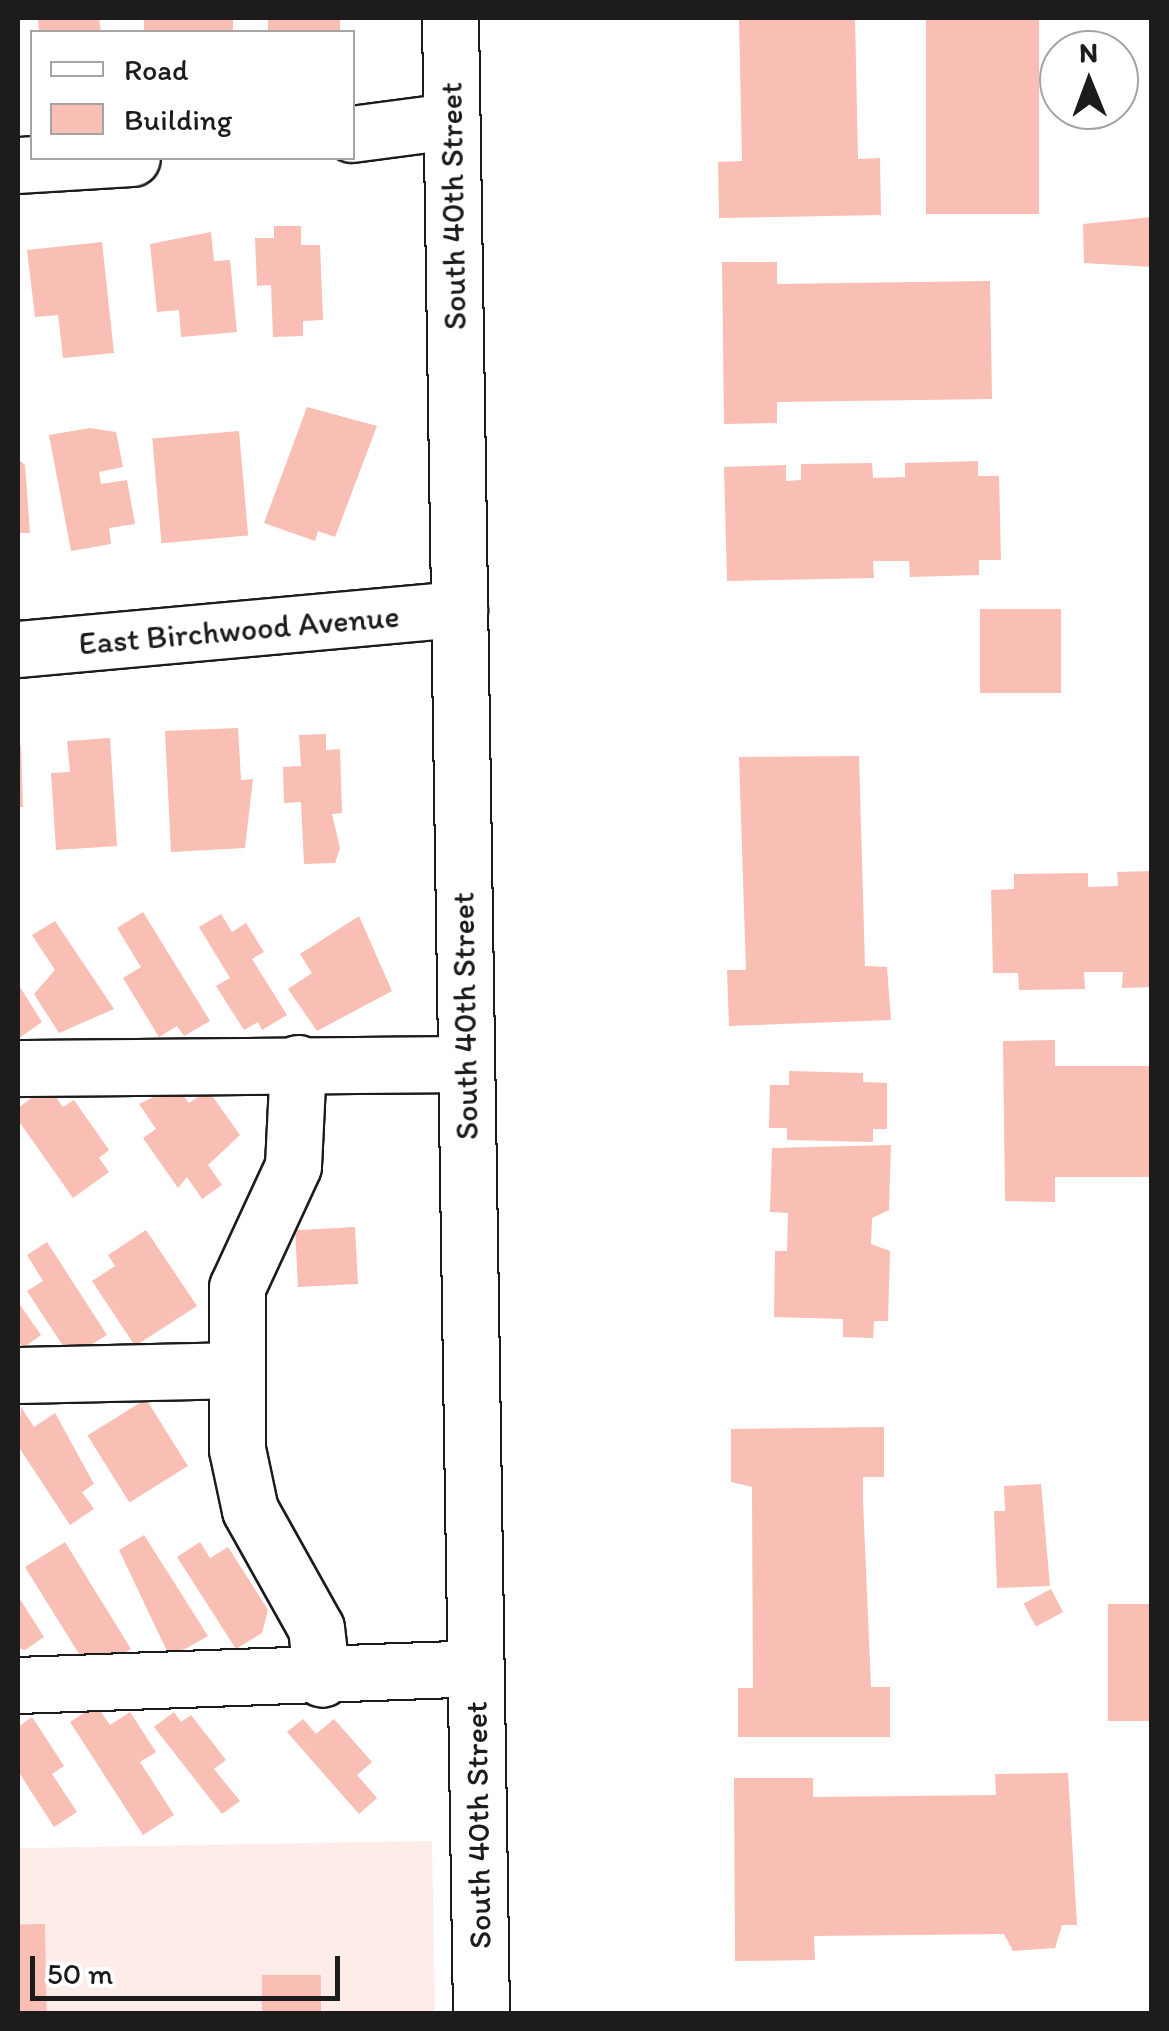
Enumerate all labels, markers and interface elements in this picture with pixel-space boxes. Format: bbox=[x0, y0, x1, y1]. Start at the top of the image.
legend bbox=[30, 30, 355, 160]
north arrow bbox=[1039, 30, 1139, 130]
text: N bbox=[1079, 35, 1098, 69]
text: Road bbox=[124, 51, 189, 88]
street label: South 40th Street bbox=[432, 82, 474, 330]
text: Building bbox=[124, 101, 232, 138]
street label: East Birchwood Avenue bbox=[78, 597, 400, 663]
street label: South 40th Street bbox=[444, 892, 486, 1140]
street label: South 40th Street bbox=[457, 1701, 499, 1949]
scale bar bbox=[35, 1936, 345, 1998]
text: 50 m bbox=[47, 1955, 113, 1992]

